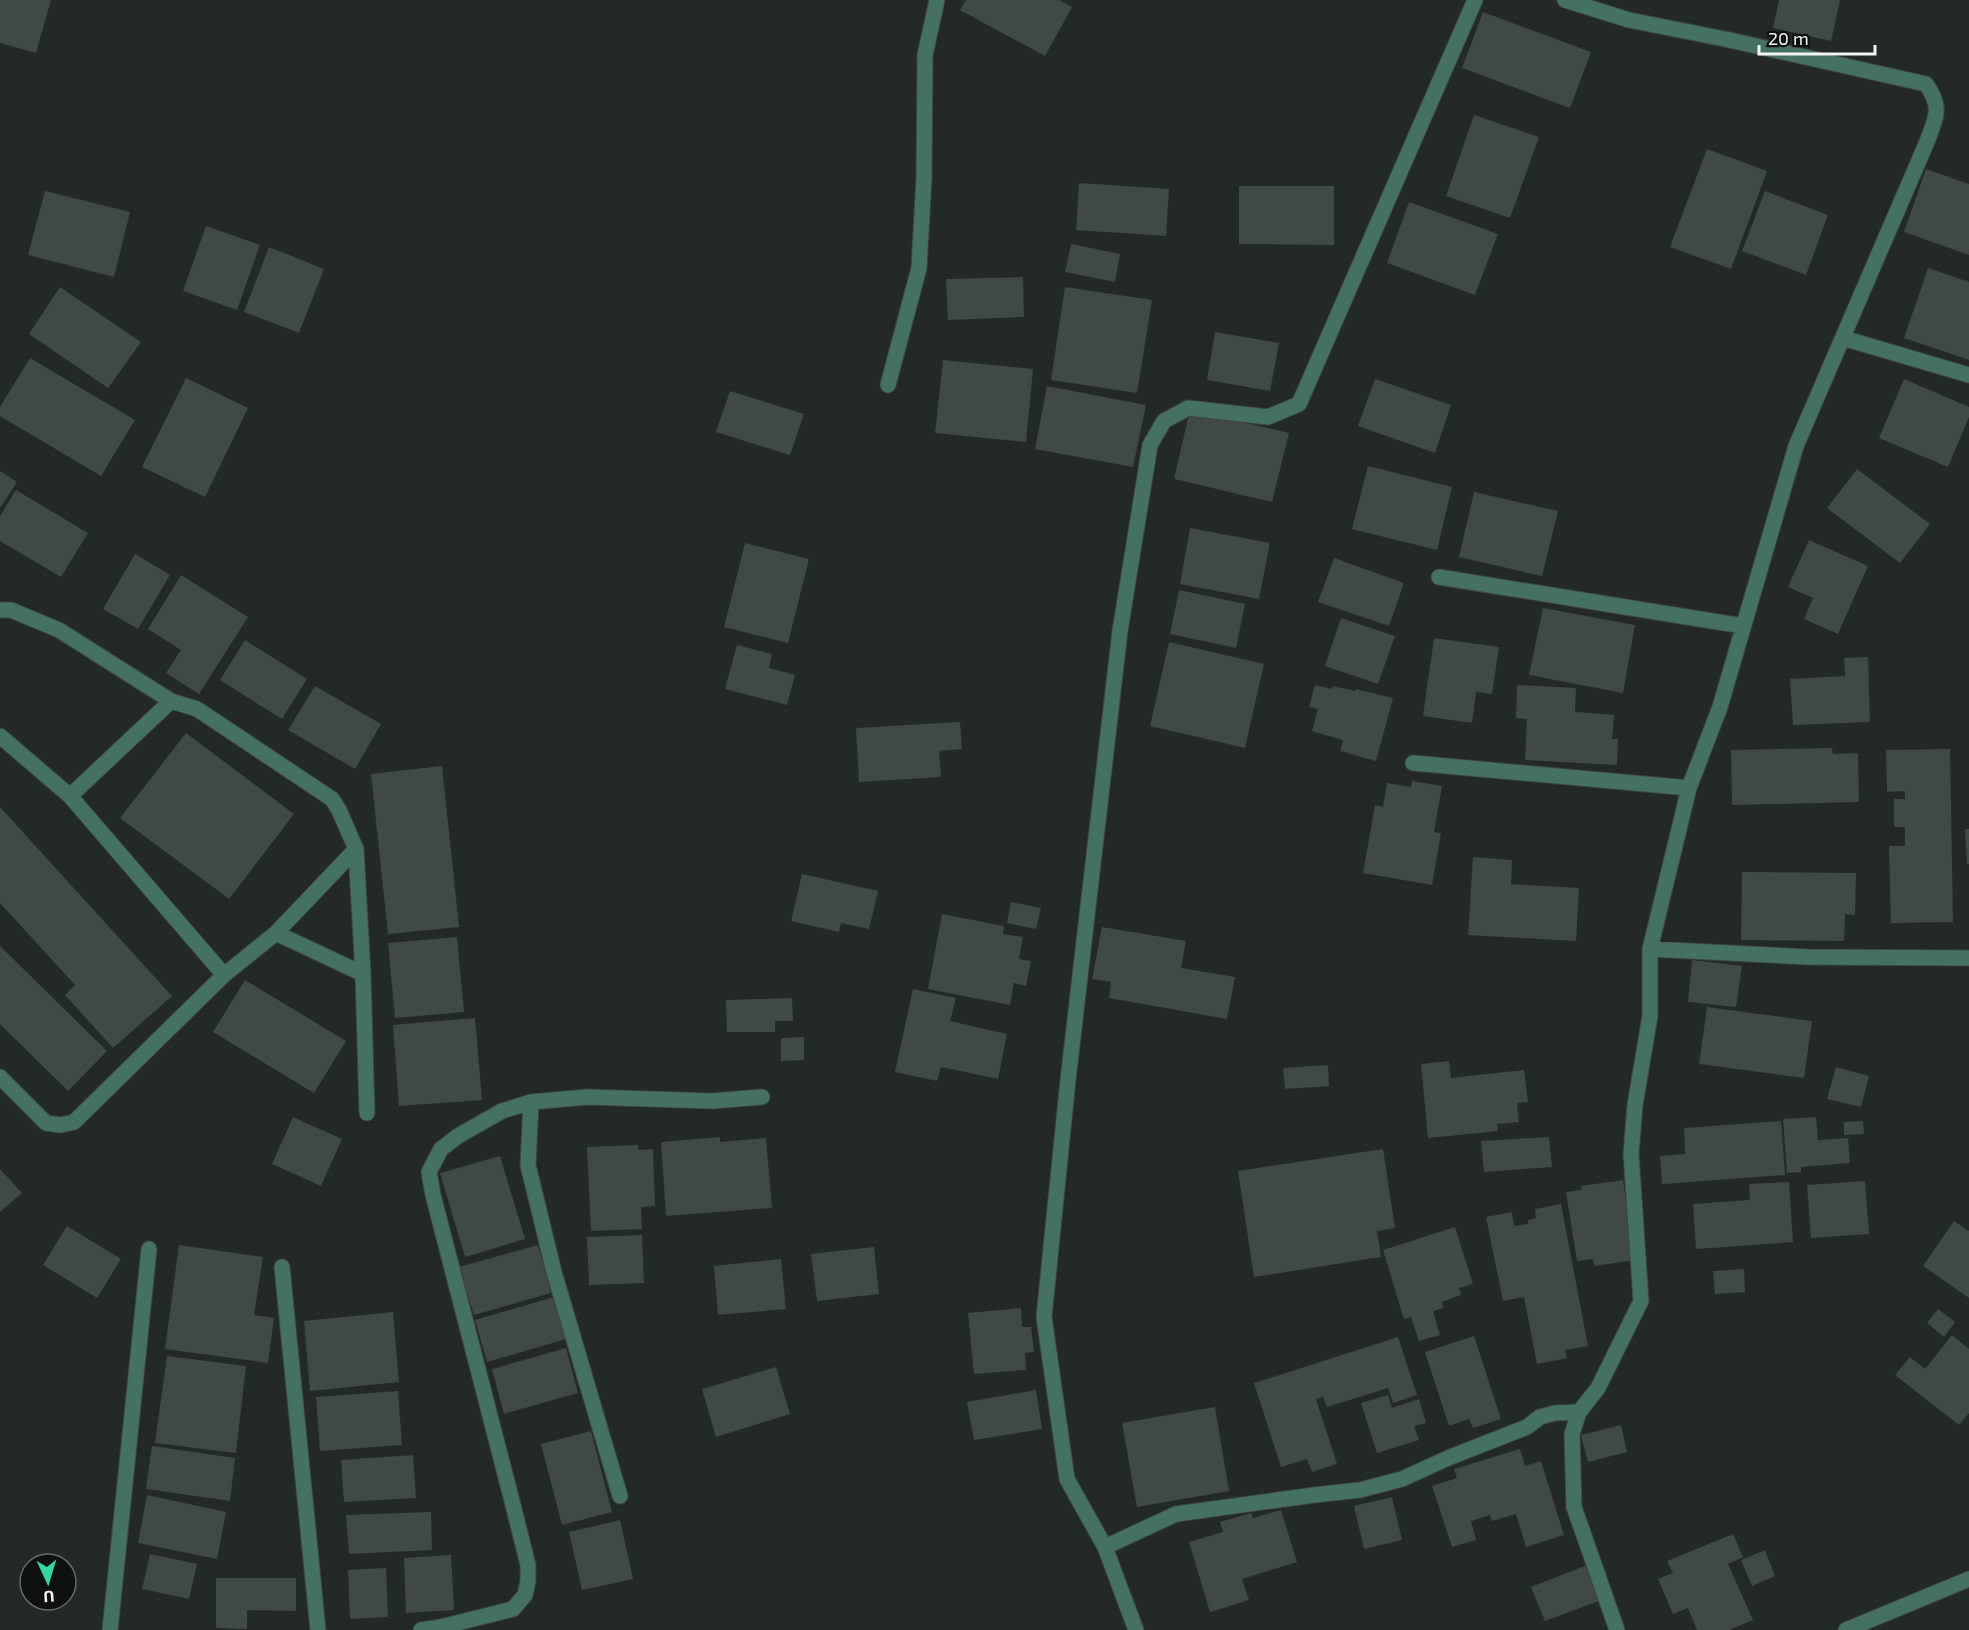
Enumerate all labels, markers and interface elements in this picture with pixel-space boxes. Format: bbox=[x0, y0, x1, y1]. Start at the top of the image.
scale bar bbox=[1759, 18, 1874, 56]
text: 20 m bbox=[1768, 27, 1809, 49]
north arrow bbox=[18, 1552, 78, 1612]
text: U bbox=[43, 1588, 55, 1607]

